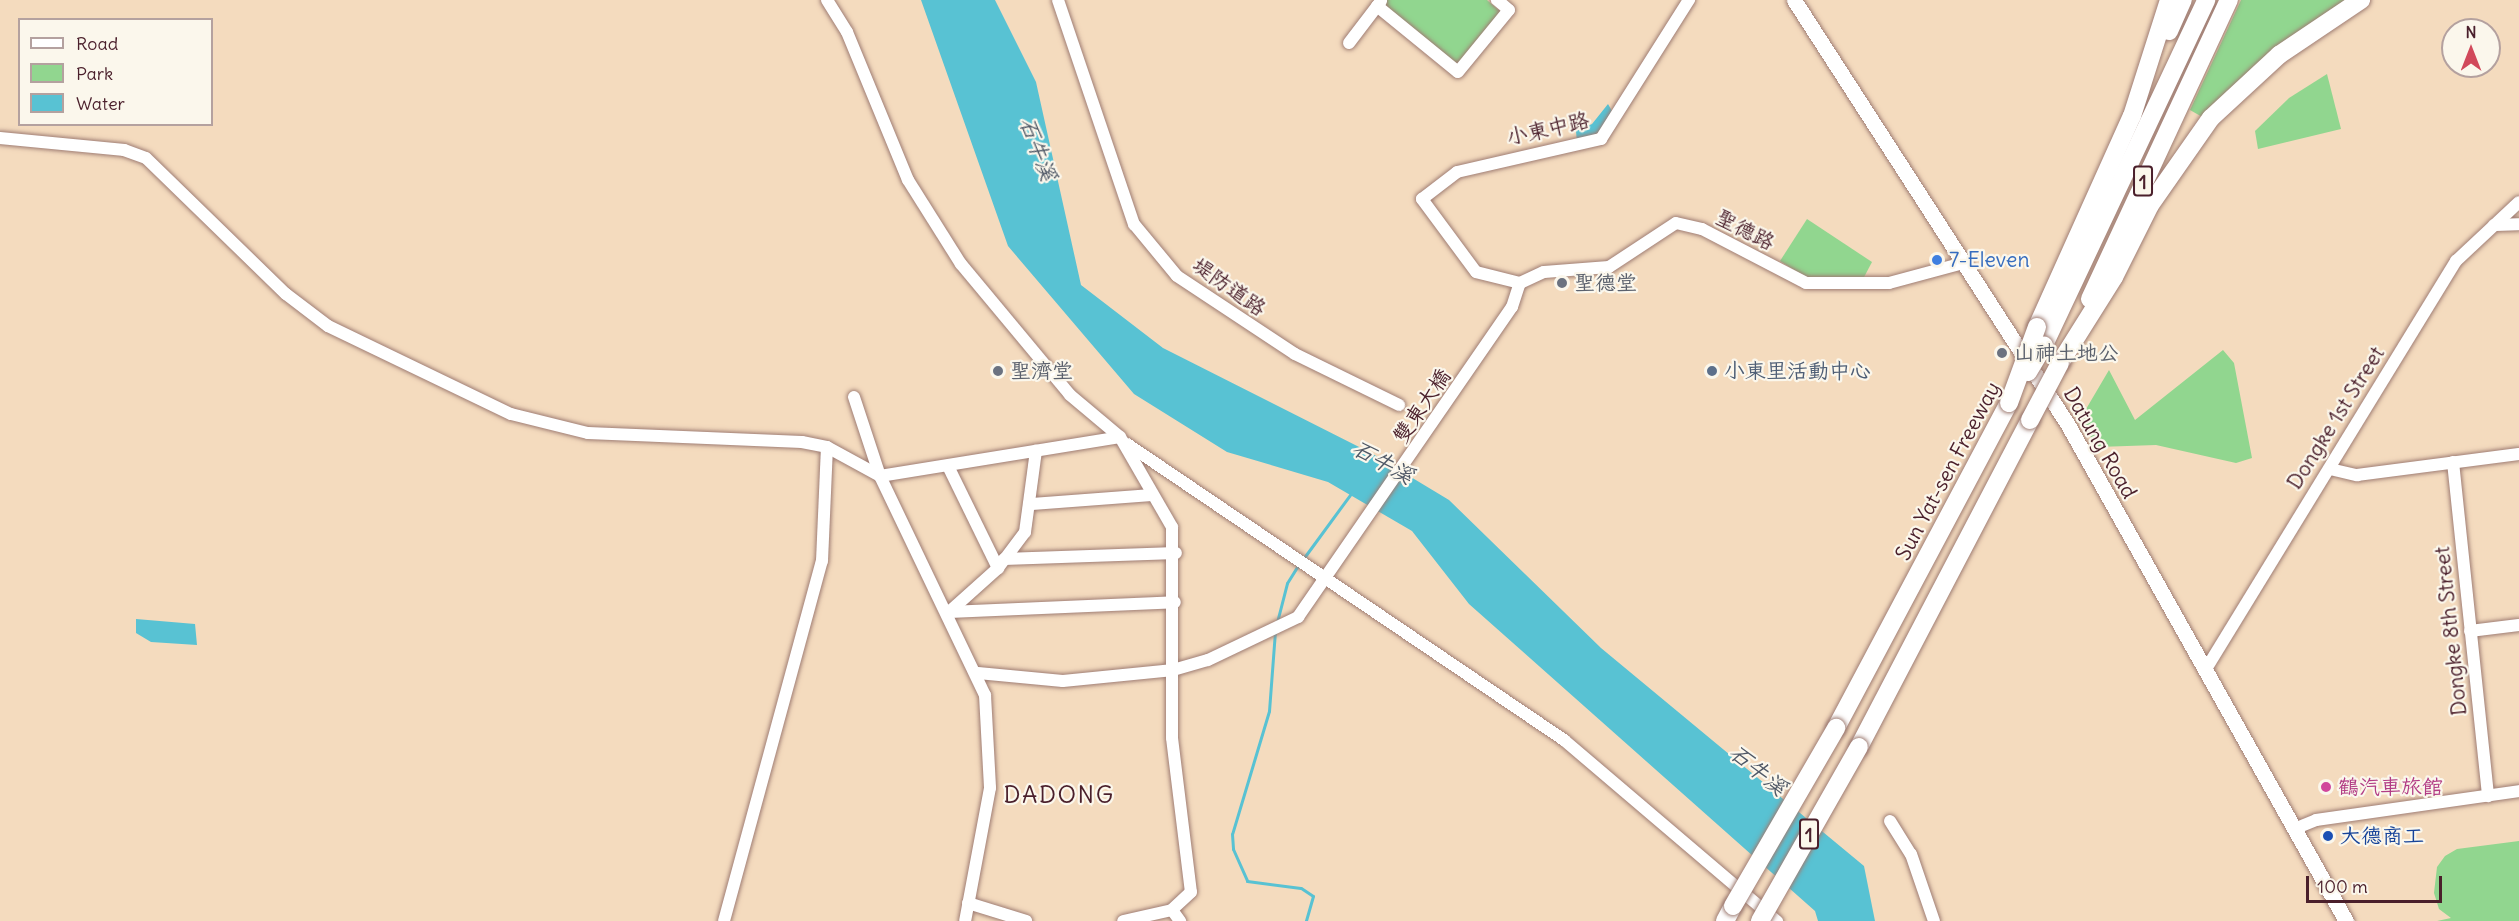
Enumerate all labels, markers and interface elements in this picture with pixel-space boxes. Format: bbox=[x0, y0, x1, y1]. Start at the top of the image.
legend bbox=[18, 18, 213, 126]
north arrow bbox=[2441, 18, 2501, 78]
text: N bbox=[2465, 22, 2477, 42]
text: Road bbox=[76, 32, 118, 55]
text: Park bbox=[76, 62, 113, 85]
text: Water bbox=[76, 92, 125, 115]
street label: 小東中路 bbox=[1504, 107, 1592, 151]
water label: 石牛溪 bbox=[1014, 113, 1062, 185]
road number: 1 bbox=[2132, 164, 2154, 198]
street label: 聖德路 bbox=[1711, 204, 1779, 256]
place label: 7-Eleven bbox=[1949, 247, 2030, 273]
street label: 堤防道路 bbox=[1187, 253, 1271, 321]
marker: 7-Eleven bbox=[1930, 253, 1944, 267]
place label: 聖德堂 bbox=[1574, 270, 1637, 296]
marker: 聖德堂 bbox=[1555, 276, 1569, 290]
place label: 山神土地公 bbox=[2014, 340, 2119, 366]
street label: Dongke 1st Street bbox=[2282, 342, 2390, 494]
marker: 山神土地公 bbox=[1995, 346, 2009, 360]
place label: 聖濟堂 bbox=[1010, 358, 1073, 384]
place label: 小東里活動中心 bbox=[1724, 358, 1871, 384]
marker: 聖濟堂 bbox=[991, 364, 1005, 378]
street label: 雙東大橋 bbox=[1388, 364, 1456, 448]
marker: 小東里活動中心 bbox=[1705, 364, 1719, 378]
street label: Sun Yat-sen Freeway bbox=[1890, 377, 2006, 565]
street label: Datung Road bbox=[2058, 383, 2142, 503]
water label: 石牛溪 bbox=[1348, 434, 1418, 490]
street label: Dongke 8th Street bbox=[2430, 545, 2472, 717]
water label: 石牛溪 bbox=[1724, 739, 1792, 801]
place label: 鶴汽車旅館 bbox=[2338, 774, 2443, 800]
marker: 鶴汽車旅館 bbox=[2319, 780, 2333, 794]
district label: DADONG bbox=[1004, 781, 1114, 809]
road number: 1 bbox=[1798, 817, 1820, 851]
place label: 大德商工 bbox=[2340, 823, 2424, 849]
marker: 大德商工 bbox=[2321, 829, 2335, 843]
scale bar bbox=[2309, 864, 2446, 902]
text: 100 m bbox=[2317, 875, 2368, 898]

